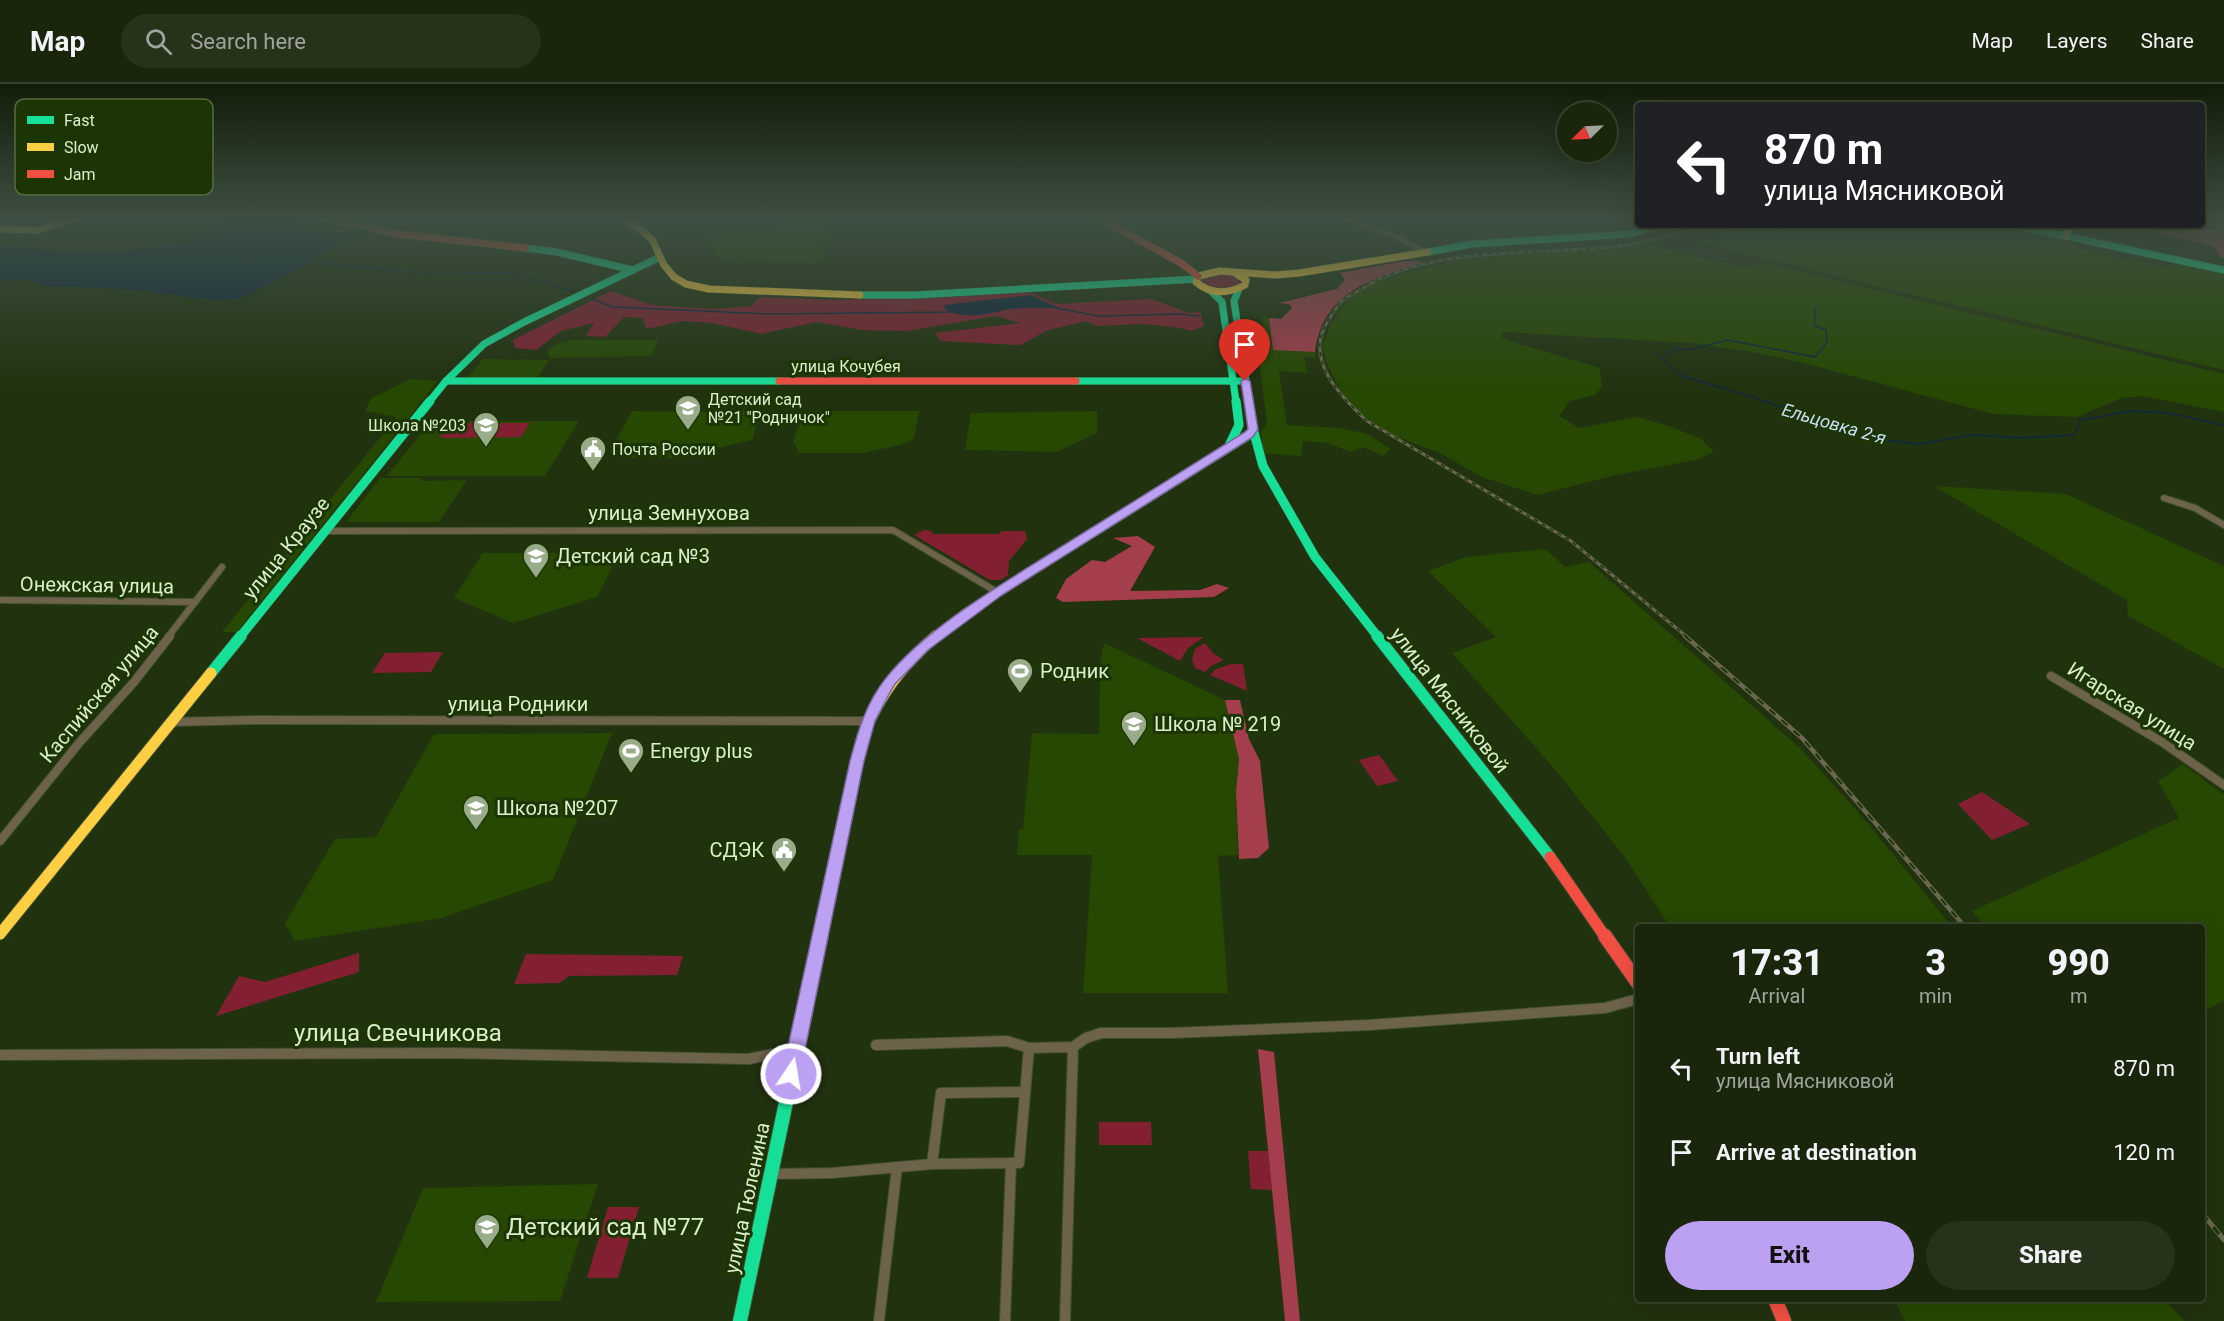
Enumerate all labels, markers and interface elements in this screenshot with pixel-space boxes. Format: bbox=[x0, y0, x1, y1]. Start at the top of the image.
search box bbox=[121, 14, 541, 68]
text: Map bbox=[30, 25, 85, 58]
icon: search bbox=[142, 25, 175, 58]
text: Search here bbox=[190, 29, 306, 54]
text: Map bbox=[1971, 29, 2013, 53]
text: Layers bbox=[2046, 29, 2107, 53]
text: Share bbox=[2140, 29, 2194, 53]
legend bbox=[15, 99, 213, 195]
north arrow bbox=[1557, 102, 1617, 162]
map controls bbox=[1557, 102, 1617, 162]
text: Fast bbox=[64, 111, 95, 130]
text: 870 m bbox=[1764, 125, 1883, 174]
icon: left bbox=[1665, 126, 1743, 204]
text: Slow bbox=[64, 138, 99, 157]
text: Jam bbox=[64, 165, 96, 184]
text: улица Мясниковой bbox=[1764, 175, 2005, 207]
pin bbox=[1219, 319, 1270, 381]
icon: arrive bbox=[1228, 328, 1261, 361]
street label: улица Кочубея bbox=[791, 357, 901, 376]
place label: Детский сад №21 "Родничок" bbox=[708, 390, 830, 427]
school or university icon: Детский сад №21 "Родничок" bbox=[673, 393, 703, 431]
water label: Ельцовка 2-я bbox=[1780, 399, 1889, 448]
school or university icon: Школа №203 bbox=[471, 410, 501, 448]
place label: Школа №203 bbox=[368, 416, 466, 435]
public building icon: Почта России bbox=[578, 434, 608, 472]
place label: Почта России bbox=[612, 440, 716, 459]
street label: улица Краузе bbox=[237, 492, 335, 604]
street label: улица Земнухова bbox=[588, 501, 750, 525]
school or university icon: Детский сад №3 bbox=[521, 541, 551, 579]
place label: Детский сад №3 bbox=[556, 544, 710, 568]
street label: Онежская улица bbox=[20, 572, 174, 598]
street label: Каспийская улица bbox=[35, 620, 163, 768]
street label: улица Мясниковой bbox=[1386, 622, 1514, 778]
sports icon: Родник bbox=[1005, 656, 1035, 694]
street label: Игарская улица bbox=[2063, 657, 2201, 755]
place label: Родник bbox=[1040, 659, 1109, 683]
street label: улица Родники bbox=[448, 692, 588, 716]
school or university icon: Школа № 219 bbox=[1119, 709, 1149, 747]
place label: Школа № 219 bbox=[1154, 712, 1281, 736]
sports icon: Energy plus bbox=[616, 736, 646, 774]
place label: Energy plus bbox=[650, 739, 753, 763]
school or university icon: Школа №207 bbox=[461, 793, 491, 831]
place label: Школа №207 bbox=[496, 796, 618, 820]
public building icon: СДЭК bbox=[769, 835, 799, 873]
place label: СДЭК bbox=[710, 838, 764, 862]
text: 17:31 bbox=[1730, 942, 1824, 984]
text: 3 bbox=[1925, 942, 1946, 984]
text: 990 bbox=[2048, 942, 2110, 984]
text: Arrival bbox=[1749, 984, 1805, 1008]
text: min bbox=[1919, 984, 1952, 1008]
text: m bbox=[2070, 984, 2087, 1008]
street label: улица Свечникова bbox=[294, 1019, 502, 1047]
position arrow bbox=[759, 1042, 823, 1106]
text: Turn left bbox=[1716, 1044, 1800, 1069]
icon: left bbox=[1665, 1052, 1698, 1085]
text: 870 m bbox=[2113, 1056, 2175, 1081]
text: улица Мясниковой bbox=[1716, 1069, 1894, 1093]
street label: улица Тюленина bbox=[719, 1120, 775, 1276]
icon: arrive bbox=[1665, 1136, 1698, 1169]
text: Arrive at destination bbox=[1716, 1140, 1917, 1165]
text: 120 m bbox=[2113, 1140, 2175, 1165]
school or university icon: Детский сад №77 bbox=[472, 1212, 502, 1250]
place label: Детский сад №77 bbox=[506, 1213, 704, 1241]
button: Exit bbox=[1665, 1221, 1914, 1290]
button: Share bbox=[1926, 1221, 2175, 1290]

